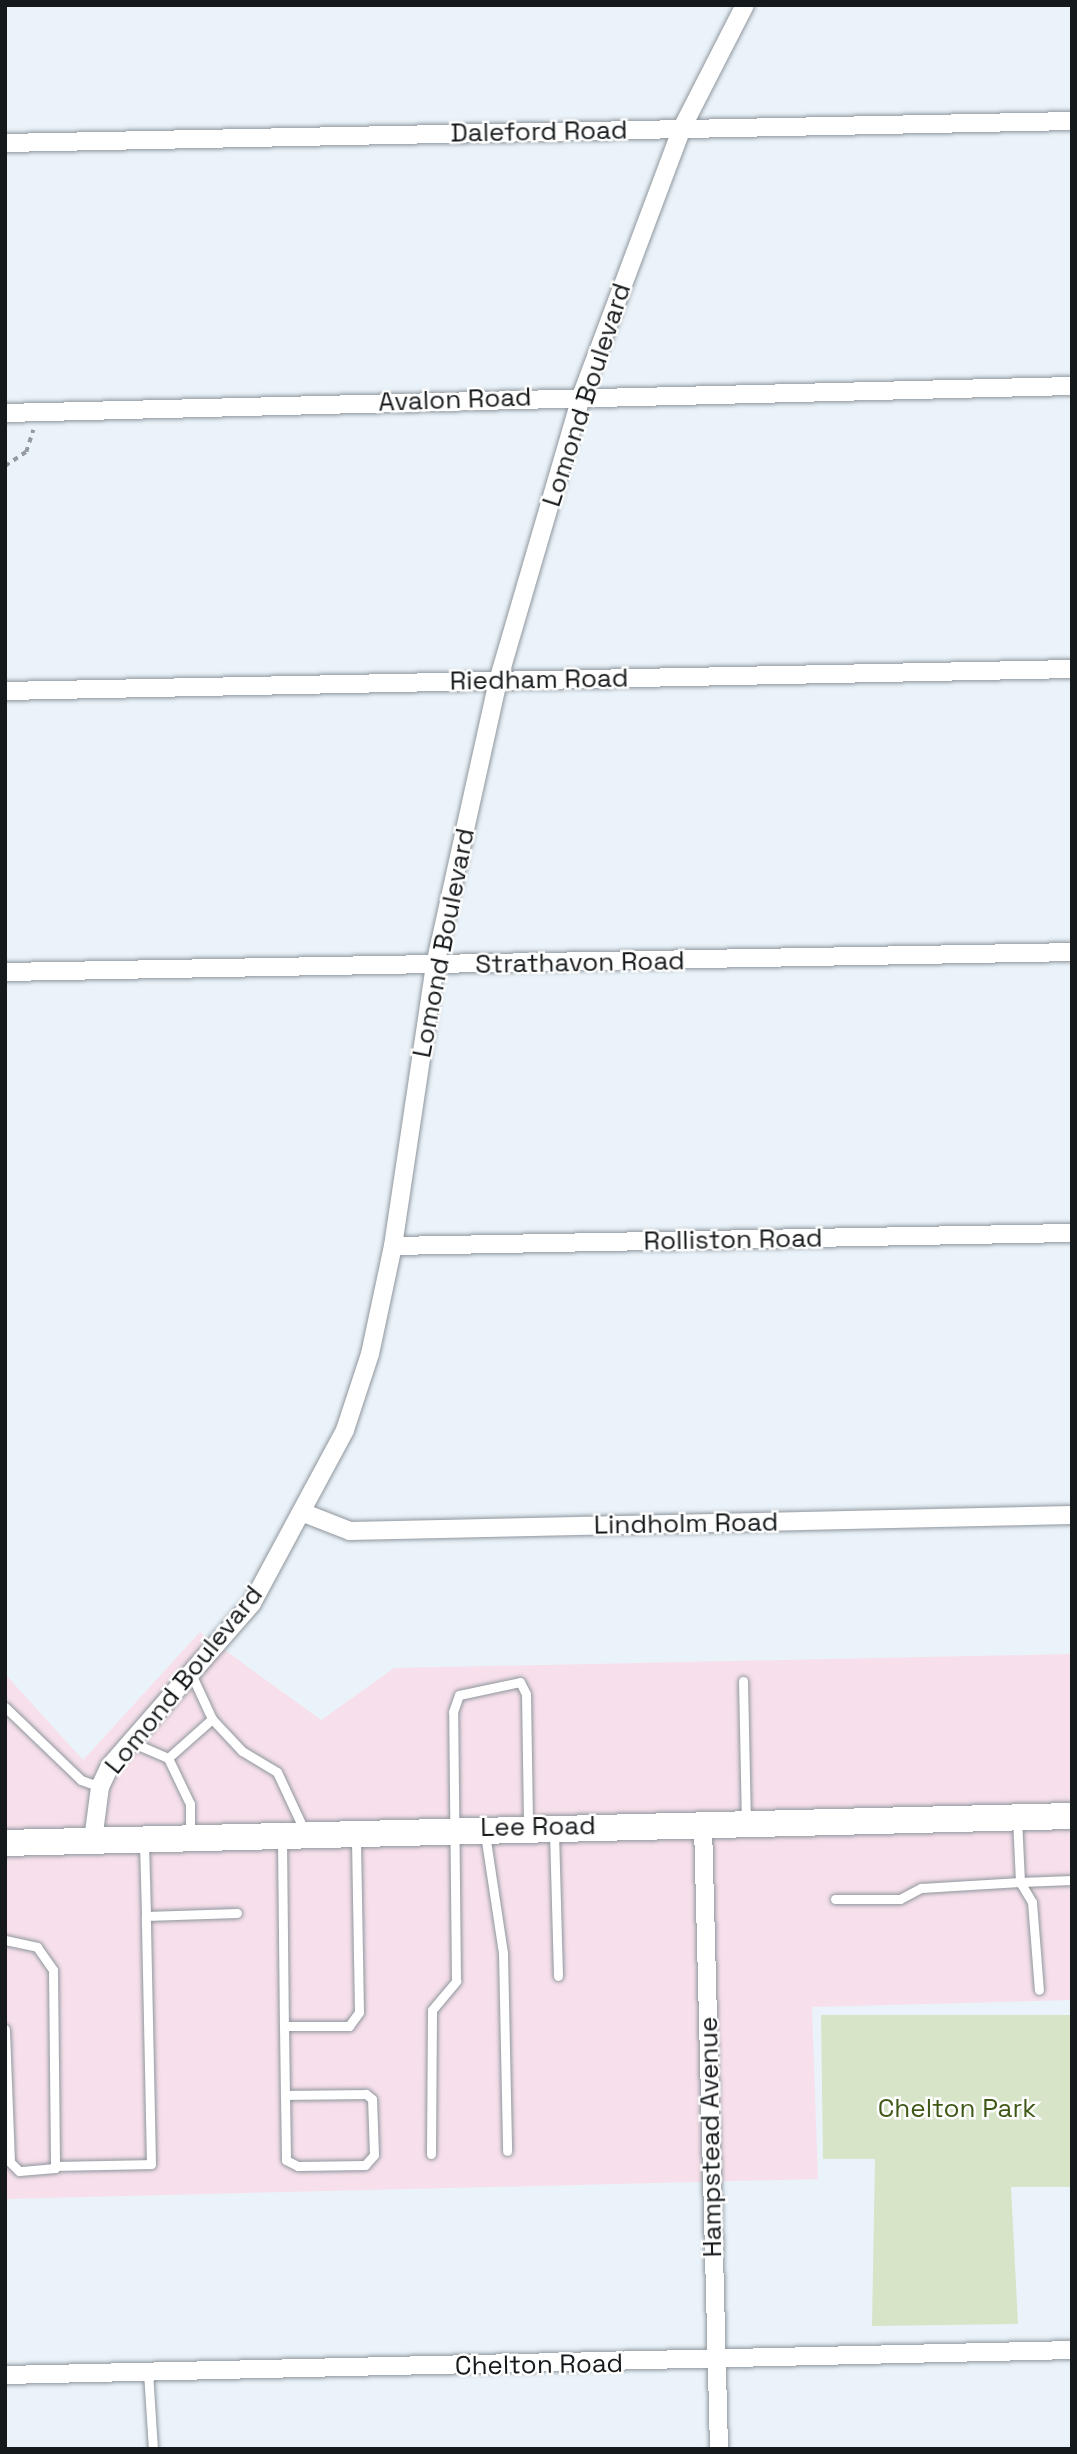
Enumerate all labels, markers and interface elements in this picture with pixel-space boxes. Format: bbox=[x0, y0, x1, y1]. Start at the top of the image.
street label: Daleford Road bbox=[450, 115, 628, 149]
street label: Lomond Boulevard bbox=[536, 279, 638, 511]
street label: Avalon Road bbox=[378, 382, 532, 418]
street label: Riedham Road bbox=[449, 663, 629, 697]
street label: Lomond Boulevard bbox=[406, 826, 482, 1060]
street label: Strathavon Road bbox=[475, 946, 685, 980]
street label: Rolliston Road bbox=[643, 1223, 823, 1257]
street label: Lindholm Road bbox=[594, 1507, 778, 1541]
street label: Lomond Boulevard bbox=[99, 1580, 269, 1780]
street label: Lee Road bbox=[480, 1810, 596, 1844]
street label: Hampstead Avenue bbox=[693, 2016, 729, 2258]
park label: Chelton Park bbox=[878, 2093, 1036, 2125]
street label: Chelton Road bbox=[455, 2348, 623, 2382]

